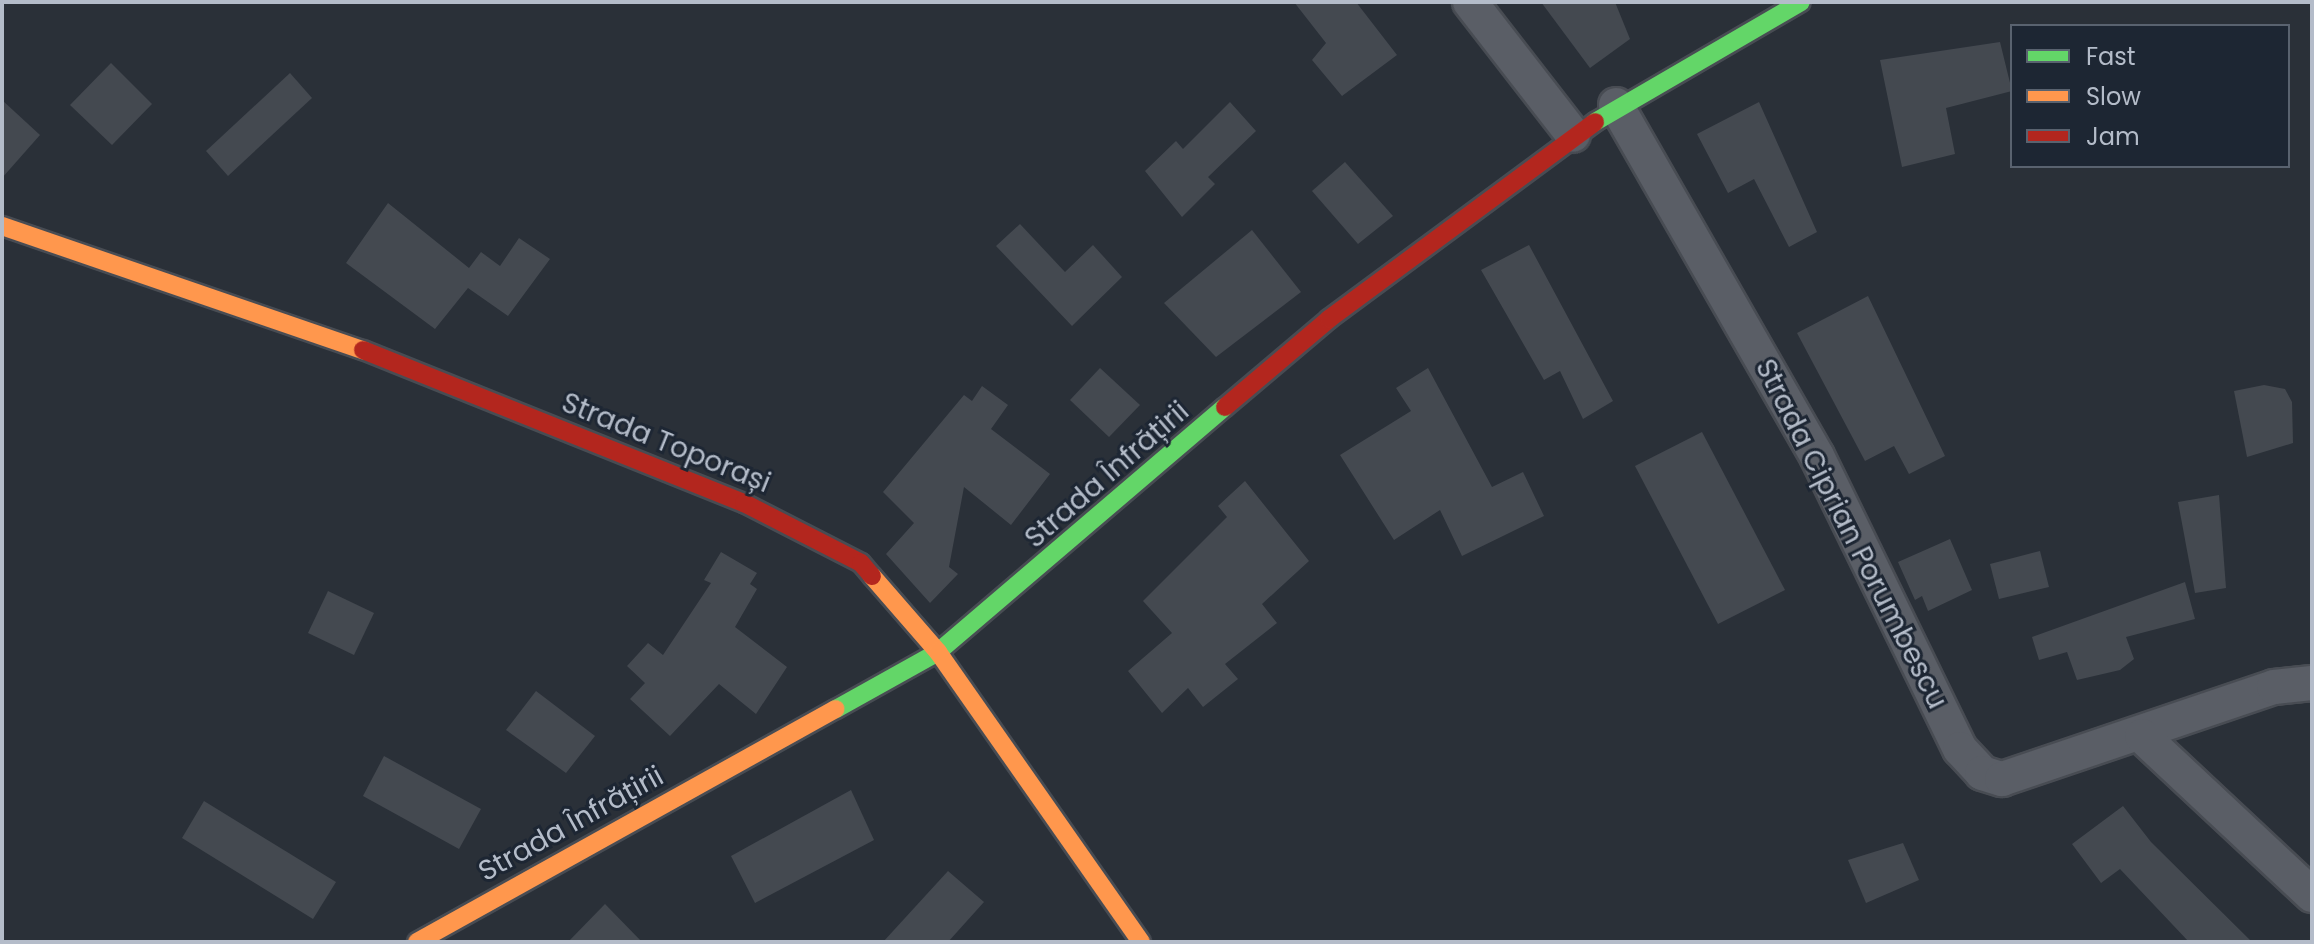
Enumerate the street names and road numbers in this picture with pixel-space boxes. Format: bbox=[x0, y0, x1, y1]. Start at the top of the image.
street label: Strada Ciprian Porumbescu bbox=[1748, 354, 1954, 714]
street label: Strada Toporași bbox=[557, 386, 775, 500]
street label: Strada Înfrățirii bbox=[1018, 395, 1196, 555]
street label: Strada Înfrățirii bbox=[473, 759, 669, 889]

